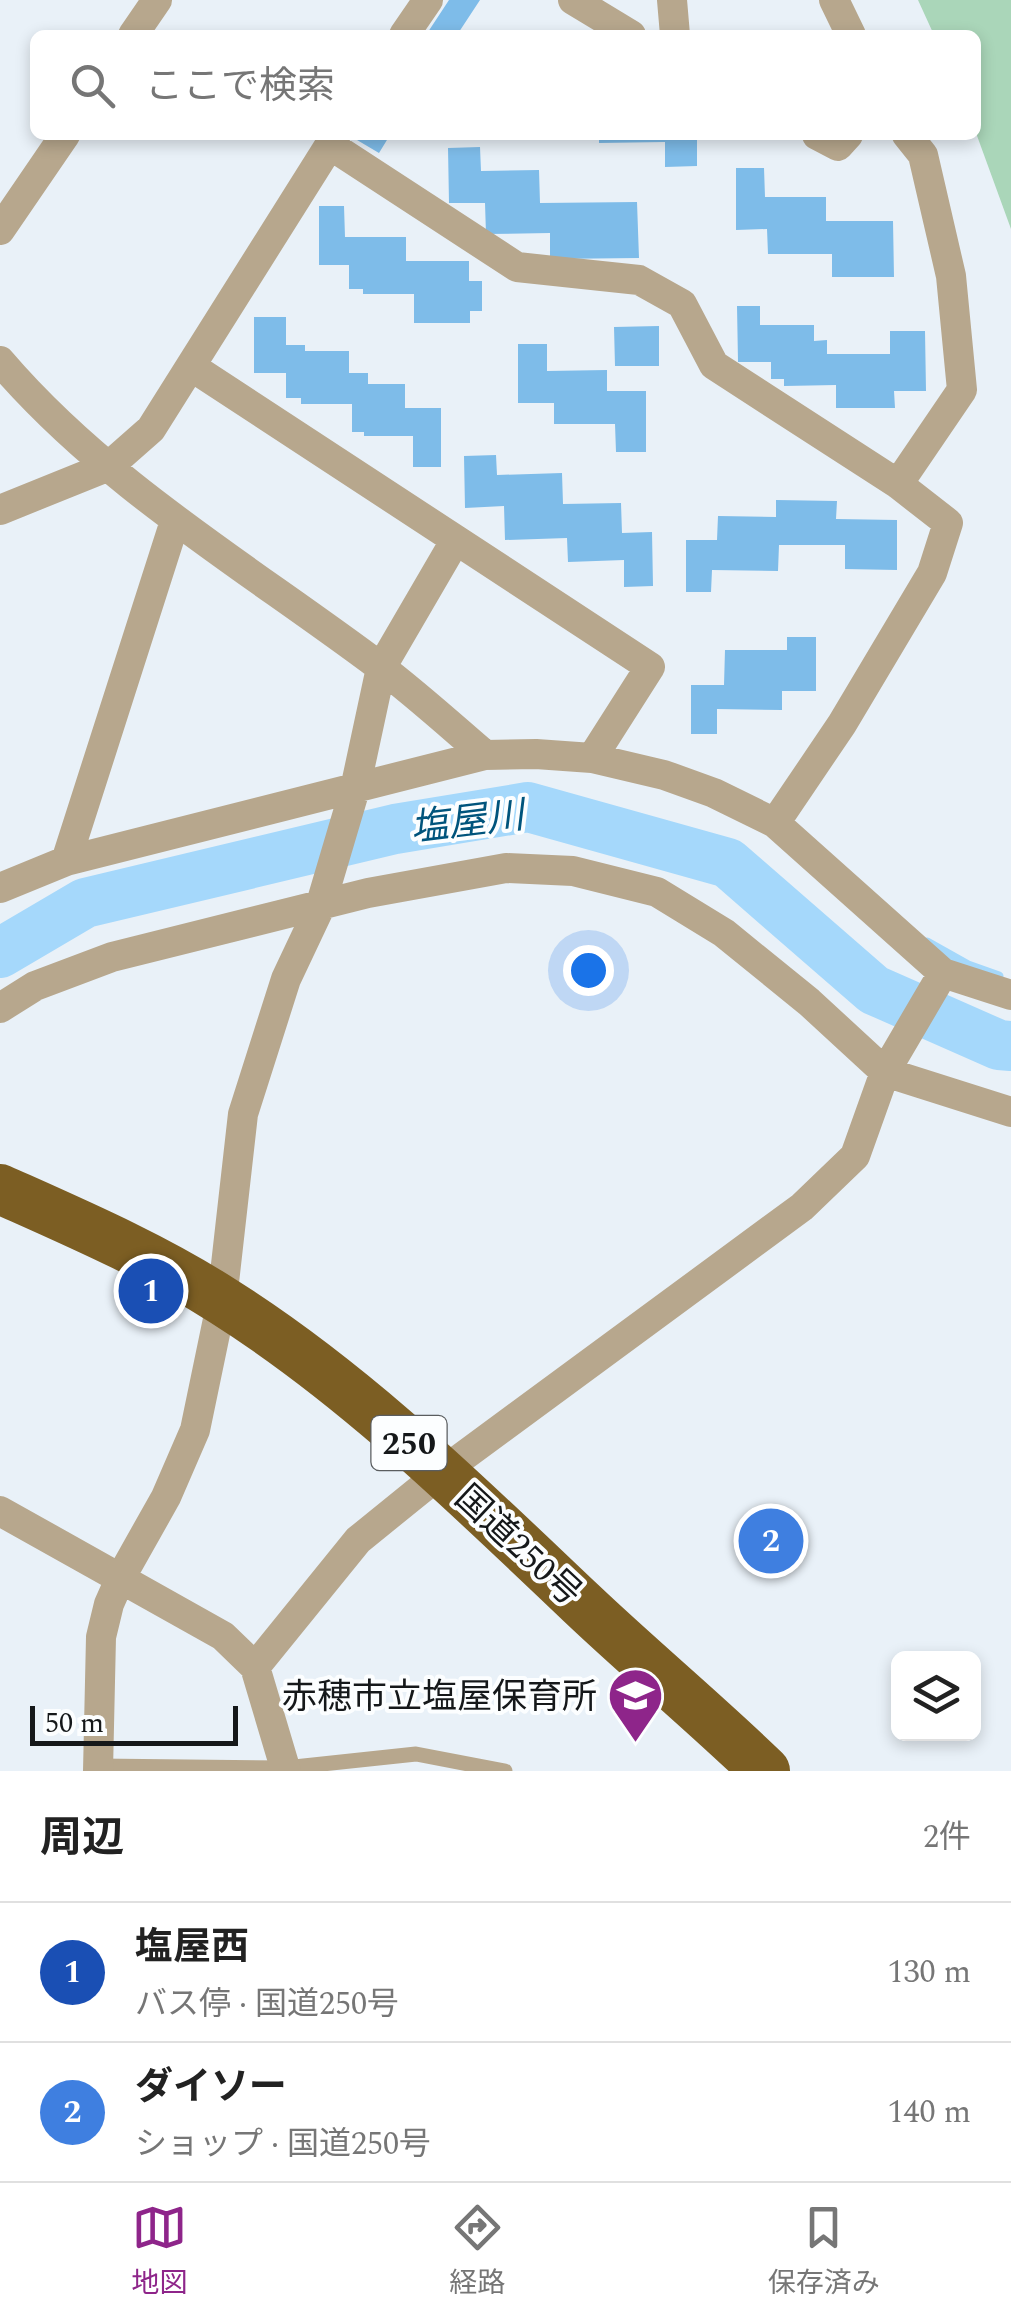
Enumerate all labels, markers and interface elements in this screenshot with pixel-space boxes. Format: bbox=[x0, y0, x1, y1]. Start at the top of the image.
search box bbox=[30, 30, 981, 140]
icon: search bbox=[65, 58, 120, 113]
text: ここで検索 bbox=[145, 58, 335, 116]
water label: 塩屋川 bbox=[407, 787, 531, 859]
your location bbox=[563, 945, 614, 996]
pin: 1 bbox=[118, 1254, 184, 1328]
road number: 250 bbox=[372, 1416, 446, 1470]
street label: 国道250号 bbox=[442, 1473, 594, 1619]
pin: 2 bbox=[738, 1504, 804, 1578]
map controls bbox=[891, 1651, 981, 1741]
button: layers bbox=[891, 1651, 981, 1741]
school or university icon: 赤穂市立塩屋保育所 bbox=[606, 1666, 666, 1745]
place label: 赤穂市立塩屋保育所 bbox=[282, 1671, 597, 1724]
scale bar bbox=[30, 1701, 238, 1746]
text: 50 m bbox=[45, 1702, 104, 1745]
text: 周辺 bbox=[40, 1807, 124, 1870]
text: 2件 bbox=[923, 1813, 971, 1862]
text: 塩屋西 bbox=[135, 1919, 249, 1977]
text: 1 bbox=[64, 1948, 81, 1997]
text: 130 m bbox=[887, 1948, 971, 1997]
text: バス停 · 国道250号 bbox=[135, 1980, 399, 2029]
text: ダイソー bbox=[135, 2059, 287, 2117]
text: 2 bbox=[64, 2088, 81, 2137]
text: 140 m bbox=[887, 2088, 971, 2137]
text: ショップ · 国道250号 bbox=[135, 2120, 431, 2169]
tab: 地図 bbox=[131, 2200, 187, 2305]
tab: 経路 bbox=[449, 2200, 506, 2305]
tab: 保存済み bbox=[768, 2200, 880, 2305]

